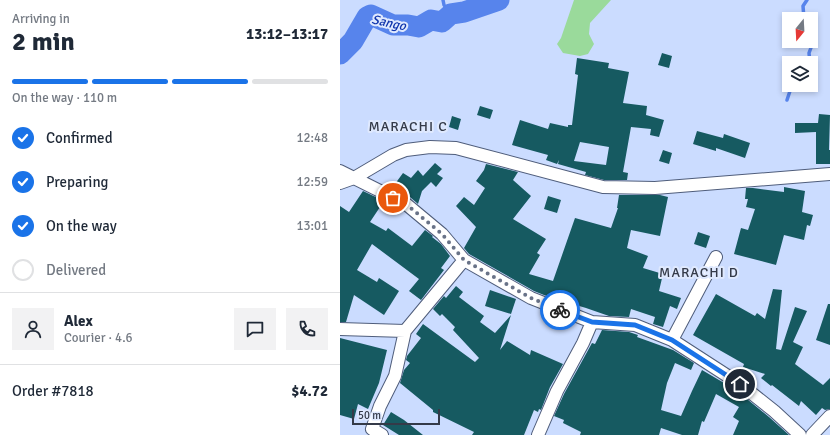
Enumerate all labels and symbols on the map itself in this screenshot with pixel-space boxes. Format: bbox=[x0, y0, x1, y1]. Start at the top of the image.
water label: Sango bbox=[370, 12, 409, 35]
north arrow bbox=[782, 12, 818, 48]
district label: MARACHI C bbox=[368, 118, 448, 135]
pin bbox=[376, 181, 410, 215]
district label: MARACHI D bbox=[659, 264, 739, 281]
courier bbox=[540, 290, 580, 330]
pin bbox=[723, 367, 757, 401]
scale bar bbox=[352, 407, 440, 426]

